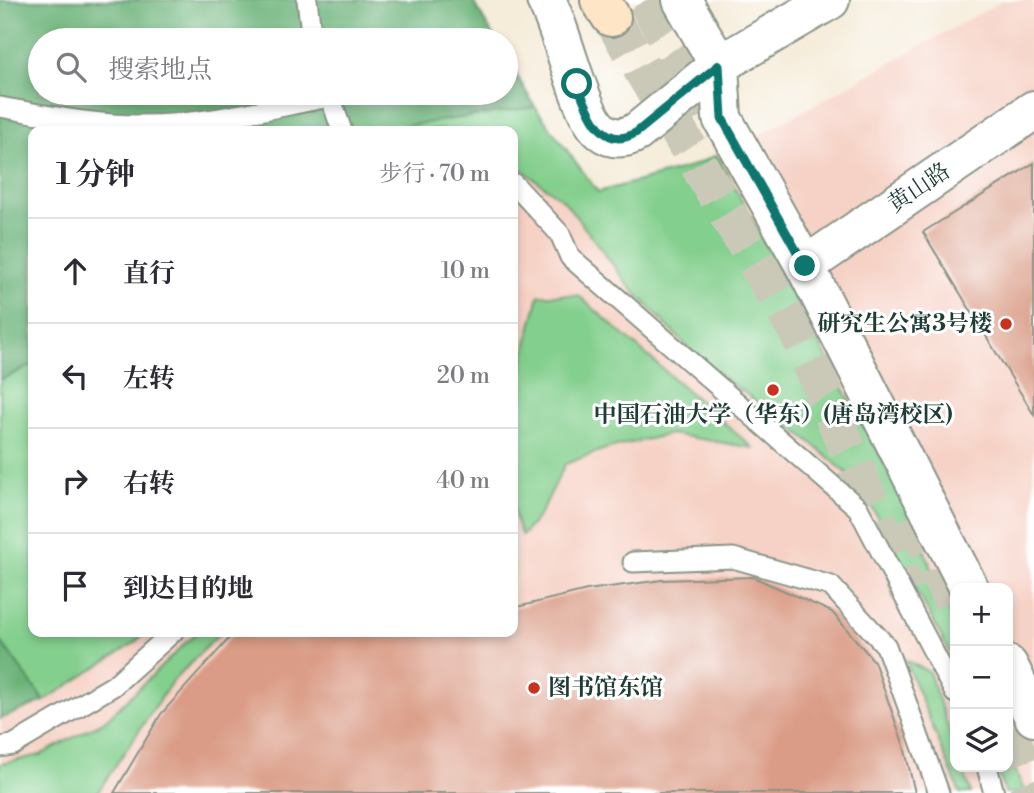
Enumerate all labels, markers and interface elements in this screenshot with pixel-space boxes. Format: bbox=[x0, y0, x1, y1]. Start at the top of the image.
search box bbox=[28, 28, 518, 105]
icon: search bbox=[52, 48, 90, 86]
text: 搜索地点 bbox=[108, 54, 212, 86]
route start bbox=[561, 68, 592, 99]
text: 1 分钟 bbox=[56, 156, 135, 194]
street label: 黄山路 bbox=[883, 157, 955, 219]
text: 步行 · 70 m bbox=[380, 160, 490, 188]
route end bbox=[789, 250, 820, 281]
icon: ahead bbox=[56, 252, 94, 290]
text: 10 m bbox=[441, 257, 490, 285]
text: 直行 bbox=[123, 258, 175, 290]
place label: 研究生公寓3号楼 bbox=[817, 310, 992, 338]
marker: 研究生公寓3号楼 bbox=[998, 316, 1014, 332]
icon: left bbox=[56, 357, 94, 395]
text: 20 m bbox=[437, 362, 490, 390]
text: 左转 bbox=[123, 363, 175, 395]
marker: 中国石油大学（华东）(唐岛湾校区) bbox=[765, 382, 781, 398]
place label: 中国石油大学（华东）(唐岛湾校区) bbox=[593, 401, 953, 429]
icon: right bbox=[56, 462, 94, 500]
text: 40 m bbox=[436, 467, 490, 495]
text: 右转 bbox=[123, 468, 175, 500]
icon: arrive bbox=[56, 567, 94, 605]
text: 到达目的地 bbox=[123, 573, 253, 605]
map controls bbox=[950, 583, 1013, 772]
button: + bbox=[950, 583, 1013, 646]
button: − bbox=[950, 646, 1013, 709]
place label: 图书馆东馆 bbox=[548, 674, 663, 702]
marker: 图书馆东馆 bbox=[526, 680, 542, 696]
button: layers bbox=[950, 709, 1013, 772]

